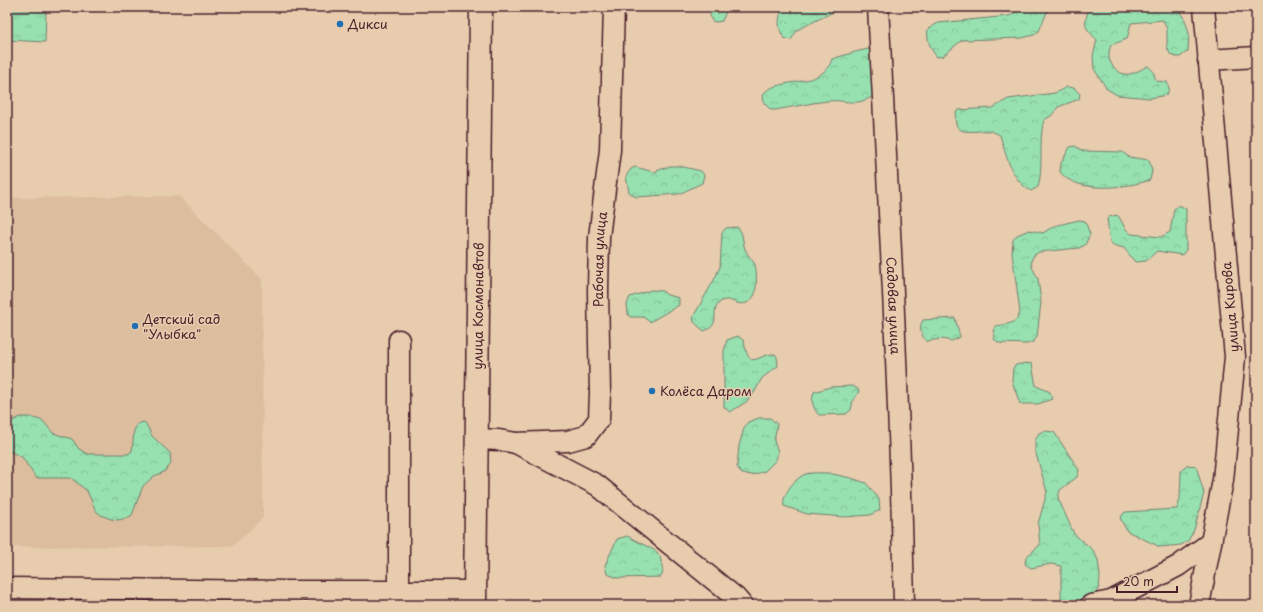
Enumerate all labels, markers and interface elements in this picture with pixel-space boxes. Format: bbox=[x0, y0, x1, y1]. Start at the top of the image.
place label: Дикси bbox=[347, 14, 388, 33]
marker: Дикси bbox=[335, 19, 345, 29]
street label: Рабочая улица bbox=[588, 209, 611, 307]
street label: улица Космонавтов bbox=[467, 242, 488, 370]
street label: Садовая улица bbox=[882, 256, 906, 356]
street label: улица Кирова bbox=[1216, 260, 1243, 353]
place label: Детский сад "Улыбка" bbox=[142, 309, 220, 343]
marker: Детский сад "Улыбка" bbox=[130, 321, 140, 331]
place label: Колёса Даром bbox=[660, 381, 752, 400]
marker: Колёса Даром bbox=[647, 386, 657, 396]
scale bar bbox=[1117, 568, 1177, 594]
text: 20 m bbox=[1123, 572, 1154, 590]

